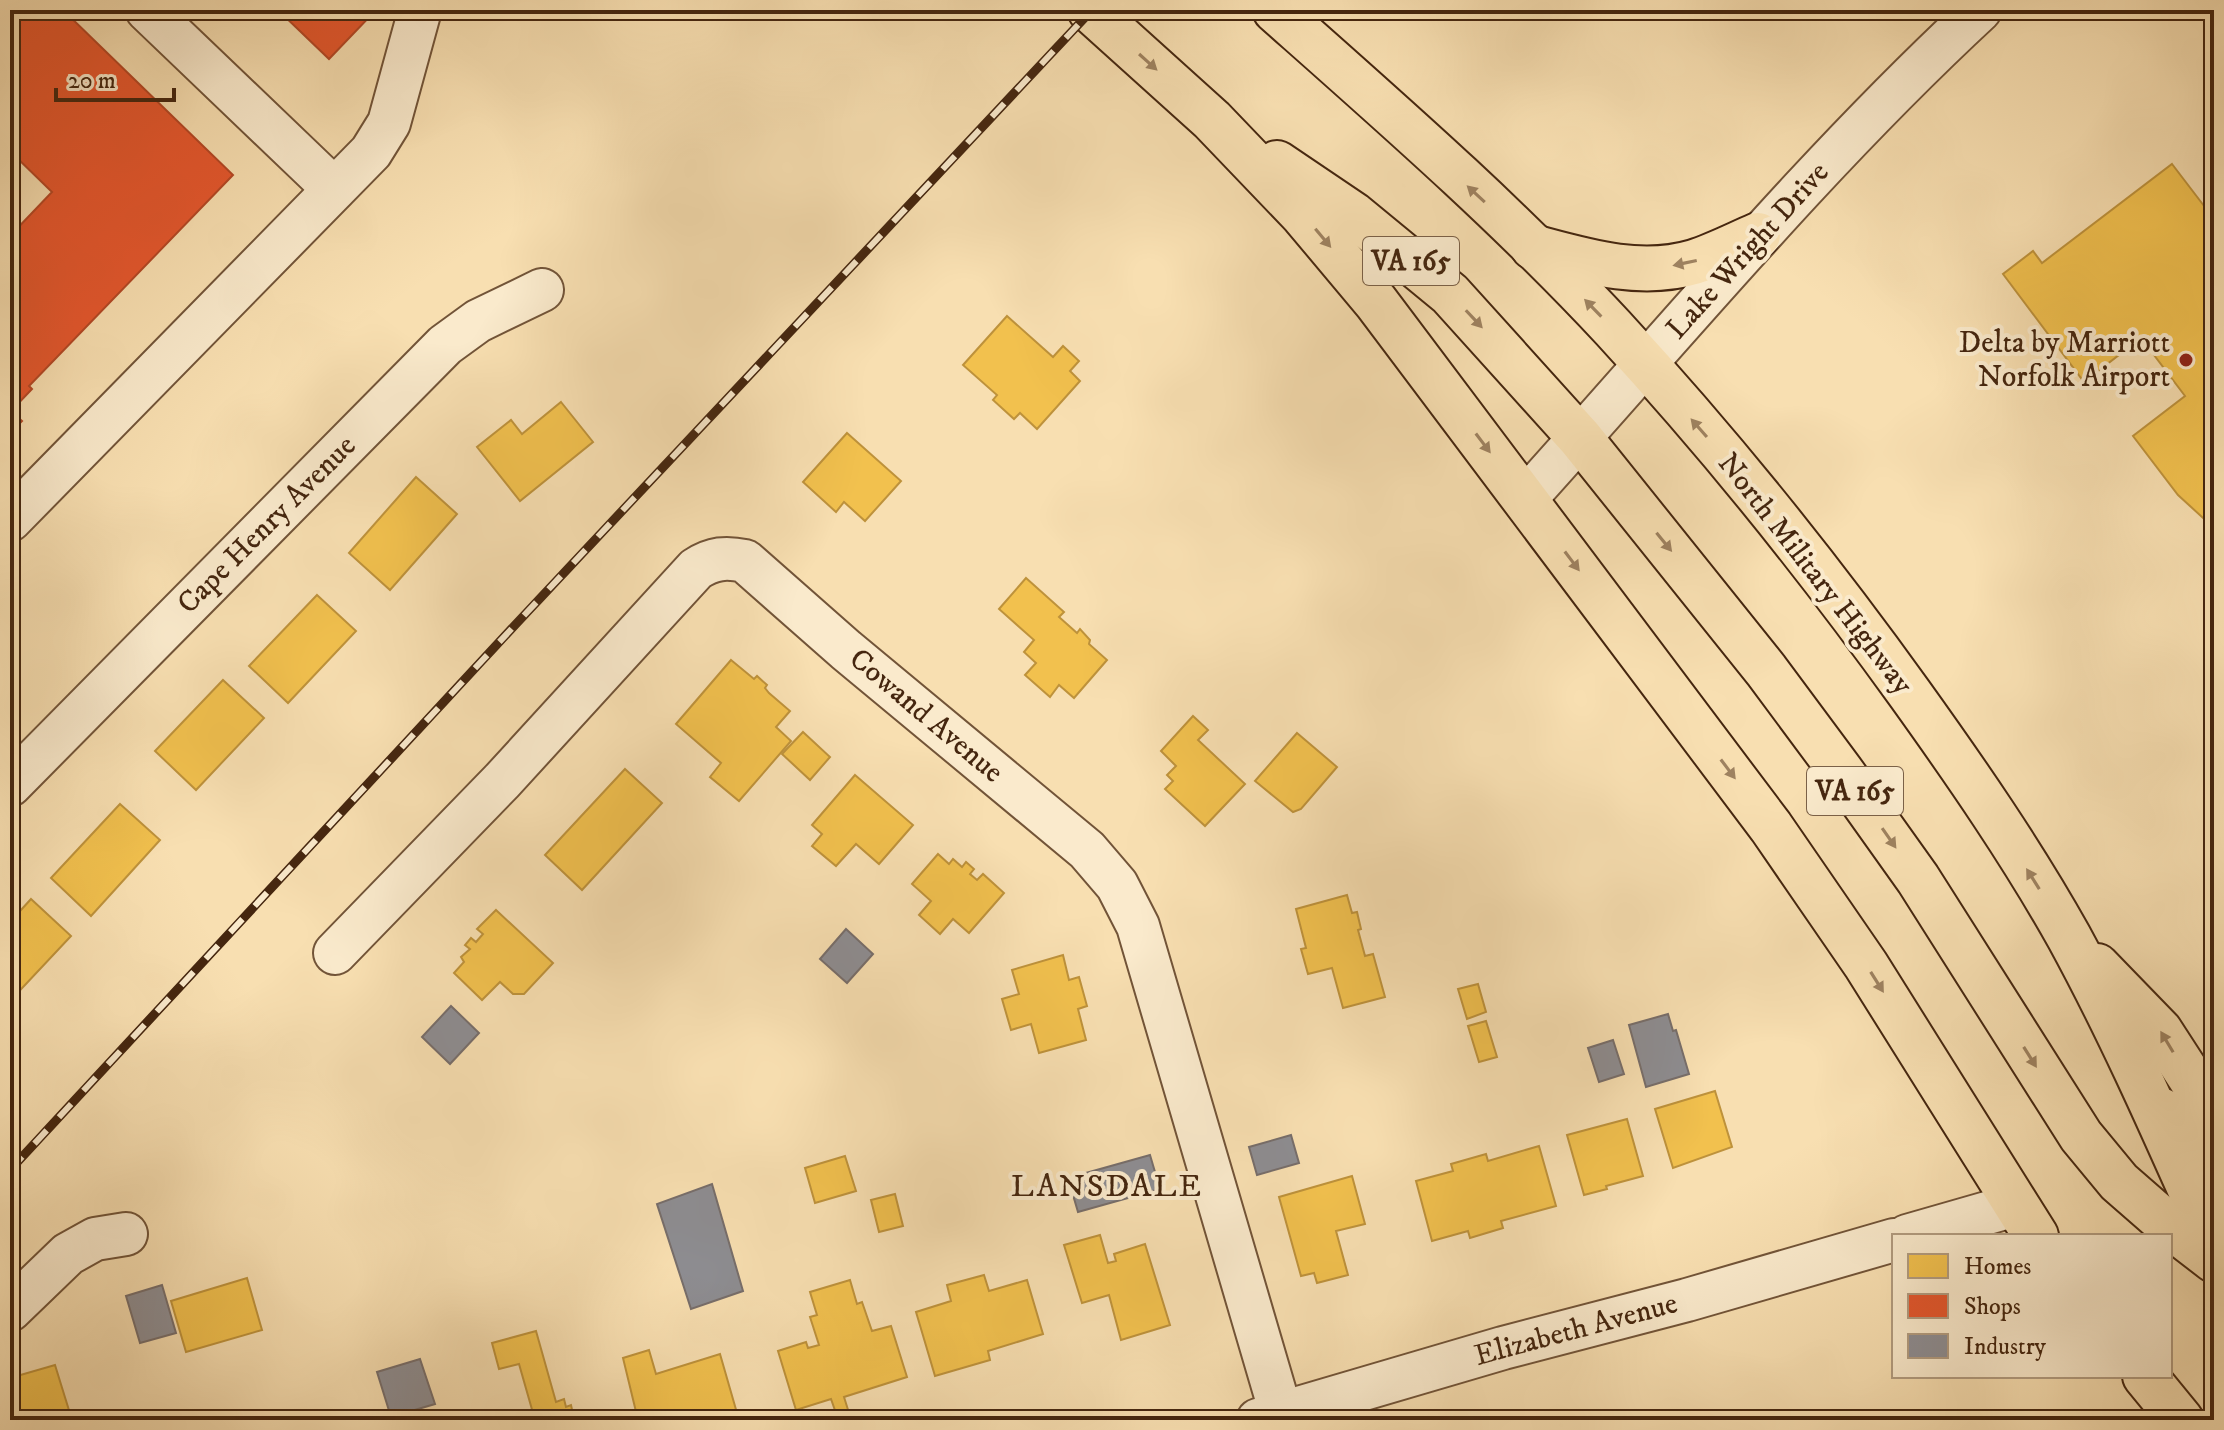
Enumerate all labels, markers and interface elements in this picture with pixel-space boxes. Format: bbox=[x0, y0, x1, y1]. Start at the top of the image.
scale bar bbox=[56, 52, 174, 102]
one-way arrow bbox=[1138, 53, 1157, 71]
text: 20 m bbox=[68, 66, 116, 96]
street label: Lake Wright Drive bbox=[1659, 155, 1837, 347]
one-way arrow bbox=[1467, 185, 1486, 203]
one-way arrow bbox=[1314, 228, 1331, 248]
road number: VA 165 bbox=[1363, 237, 1459, 285]
one-way arrow bbox=[1673, 257, 1698, 269]
one-way arrow bbox=[1584, 299, 1603, 318]
one-way arrow bbox=[1464, 309, 1483, 328]
place label: Delta by Marriott Norfolk Airport bbox=[1959, 325, 2170, 396]
marker: Delta by Marriott Norfolk Airport bbox=[2177, 351, 2195, 369]
one-way arrow bbox=[1691, 418, 1708, 438]
street label: Cape Henry Avenue bbox=[170, 428, 364, 622]
one-way arrow bbox=[1475, 432, 1491, 453]
street label: North Military Highway bbox=[1709, 446, 1921, 703]
one-way arrow bbox=[1655, 532, 1672, 552]
one-way arrow bbox=[1563, 551, 1579, 572]
street label: Cowand Avenue bbox=[841, 641, 1011, 791]
one-way arrow bbox=[1719, 759, 1735, 780]
road number: VA 165 bbox=[1807, 767, 1903, 815]
one-way arrow bbox=[1881, 828, 1896, 849]
one-way arrow bbox=[2027, 868, 2041, 890]
one-way arrow bbox=[1870, 971, 1884, 993]
one-way arrow bbox=[2160, 1031, 2174, 1053]
one-way arrow bbox=[2023, 1046, 2037, 1068]
district label: LANSDALE bbox=[1011, 1167, 1203, 1207]
legend bbox=[1892, 1234, 2172, 1378]
text: Homes bbox=[1964, 1252, 2031, 1282]
street label: Elizabeth Avenue bbox=[1471, 1285, 1681, 1375]
text: Shops bbox=[1964, 1292, 2021, 1322]
text: Industry bbox=[1964, 1332, 2047, 1362]

